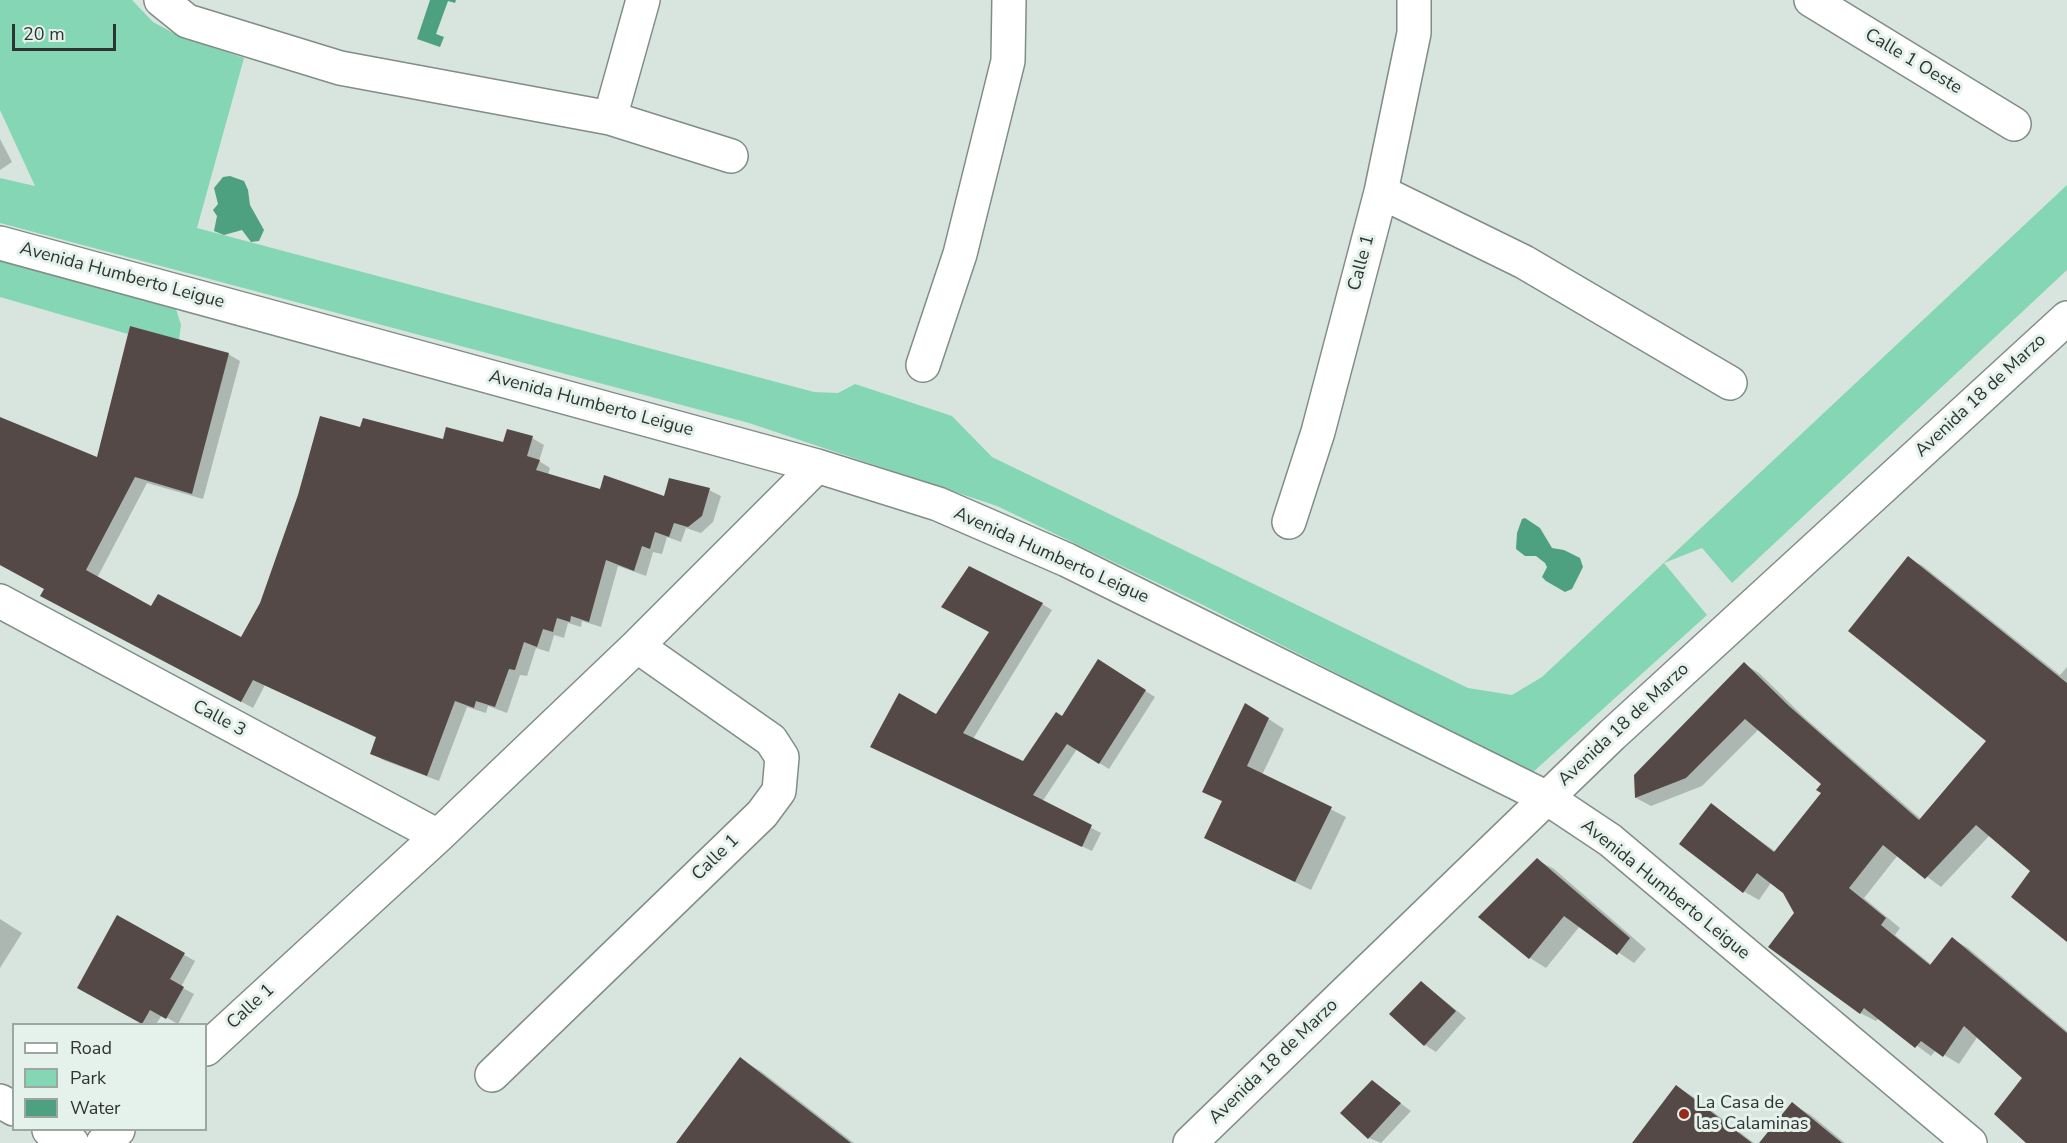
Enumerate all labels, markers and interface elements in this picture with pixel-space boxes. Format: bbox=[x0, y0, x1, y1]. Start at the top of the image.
scale bar bbox=[15, 12, 118, 50]
text: 20 m bbox=[23, 22, 65, 46]
street label: Calle 1 Oeste bbox=[1861, 25, 1965, 99]
street label: Calle 1 bbox=[1344, 233, 1380, 293]
street label: Avenida Humberto Leigue bbox=[17, 238, 227, 314]
street label: Avenida 18 de Marzo bbox=[1911, 330, 2051, 462]
street label: Avenida Humberto Leigue bbox=[486, 366, 696, 442]
street label: Avenida Humberto Leigue bbox=[950, 503, 1152, 609]
street label: Avenida 18 de Marzo bbox=[1554, 659, 1694, 791]
street label: Calle 3 bbox=[189, 696, 249, 742]
street label: Avenida Humberto Leigue bbox=[1576, 815, 1754, 965]
street label: Calle 1 bbox=[688, 830, 744, 886]
street label: Calle 1 bbox=[223, 980, 279, 1034]
street label: Avenida 18 de Marzo bbox=[1205, 995, 1343, 1129]
legend bbox=[12, 1023, 207, 1131]
text: Road bbox=[70, 1036, 112, 1060]
text: Park bbox=[70, 1066, 106, 1090]
place label: La Casa de las Calaminas bbox=[1696, 1093, 1808, 1136]
text: Water bbox=[70, 1096, 121, 1120]
marker: La Casa de las Calaminas bbox=[1677, 1107, 1691, 1121]

